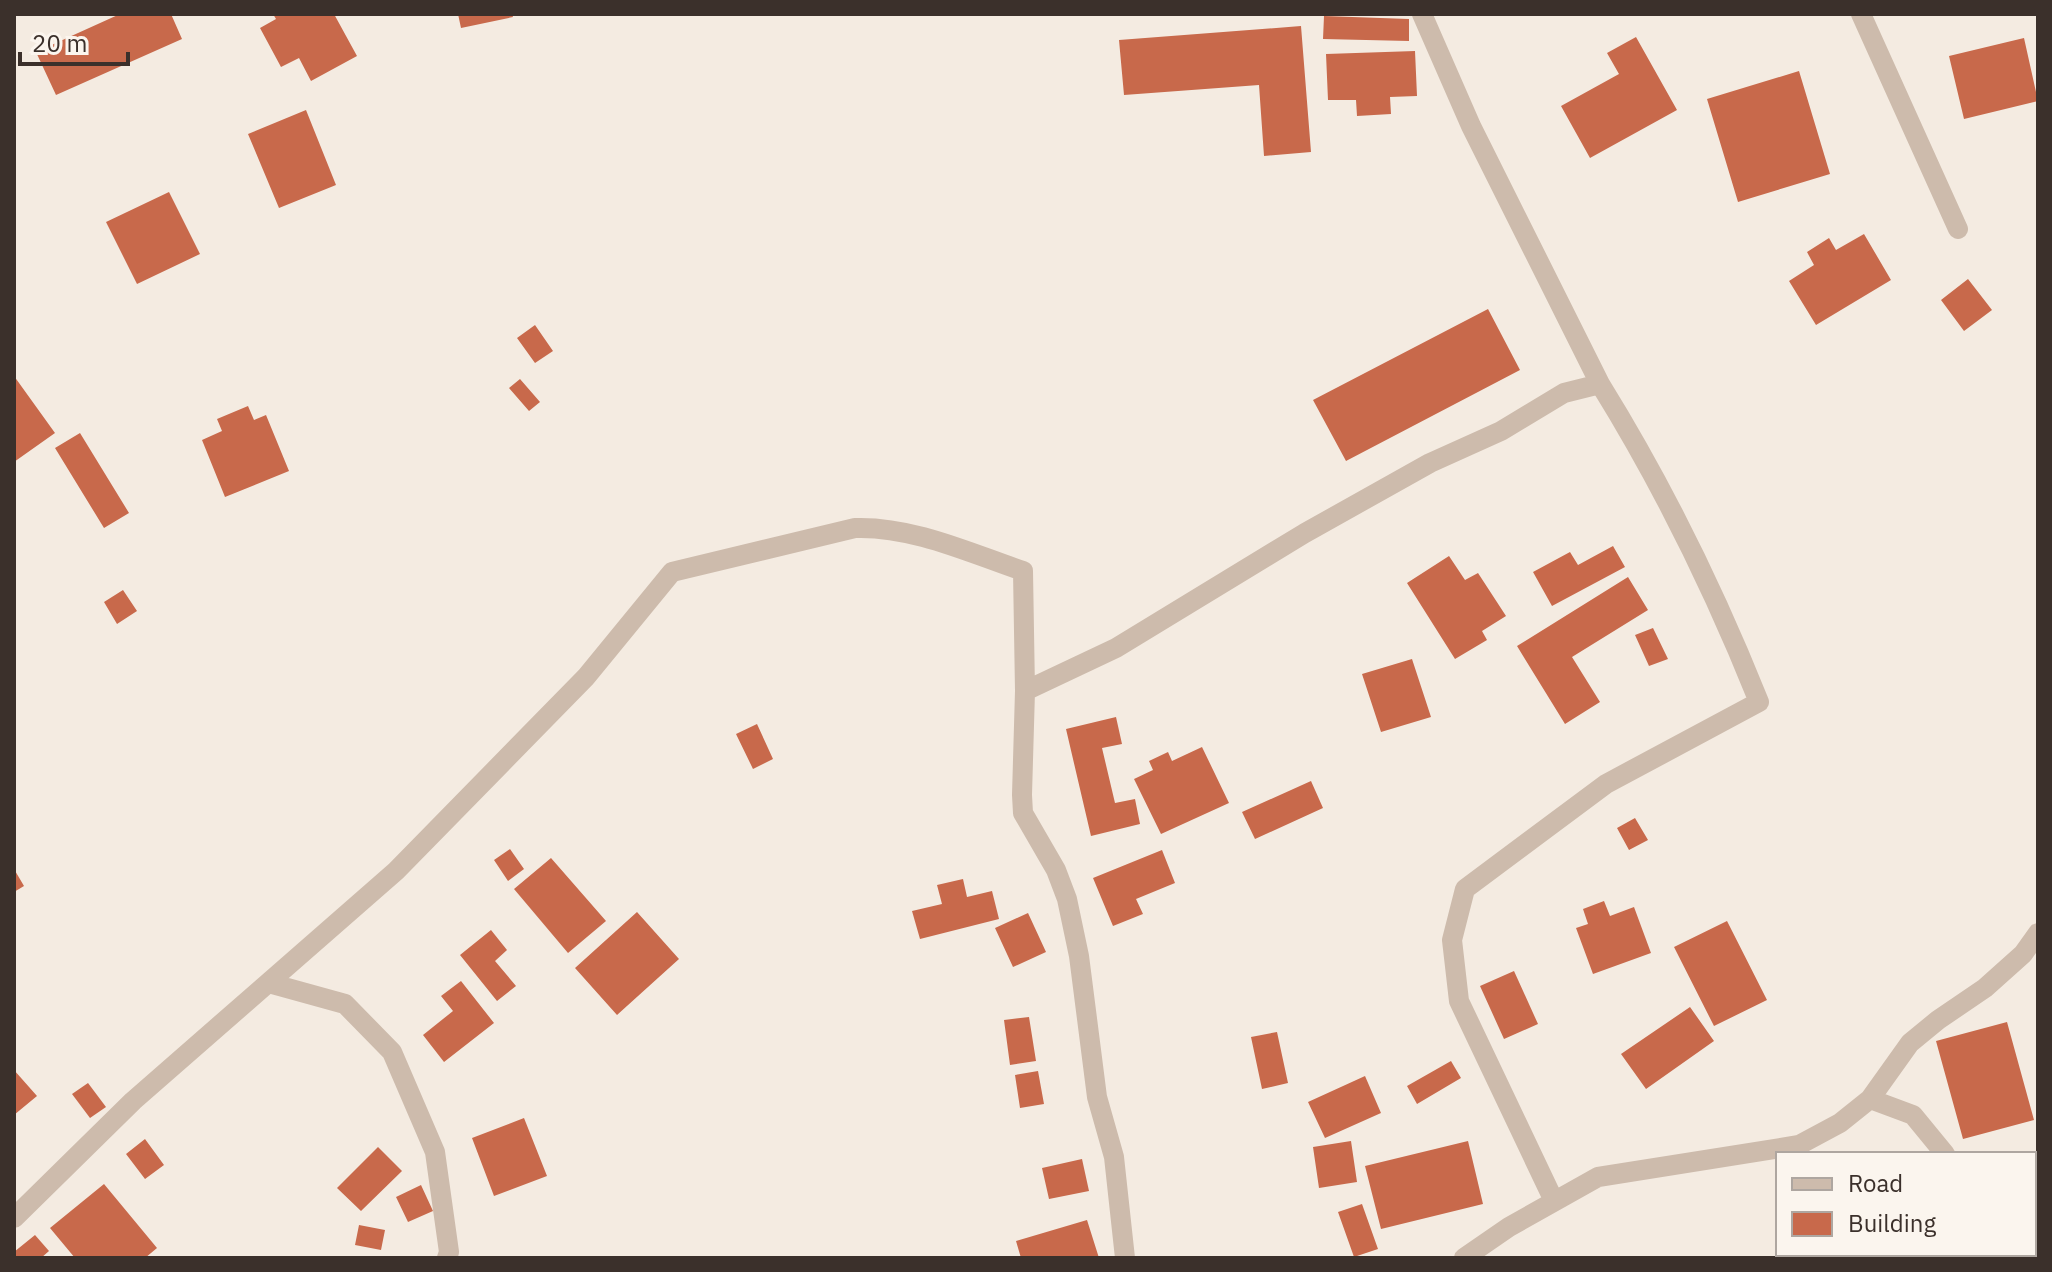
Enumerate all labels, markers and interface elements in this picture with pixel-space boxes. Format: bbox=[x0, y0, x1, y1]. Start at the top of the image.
scale bar bbox=[20, 16, 128, 66]
text: 20 m bbox=[32, 27, 87, 59]
legend bbox=[1776, 1152, 2036, 1256]
text: Road bbox=[1848, 1167, 1903, 1199]
text: Building bbox=[1848, 1207, 1936, 1239]

